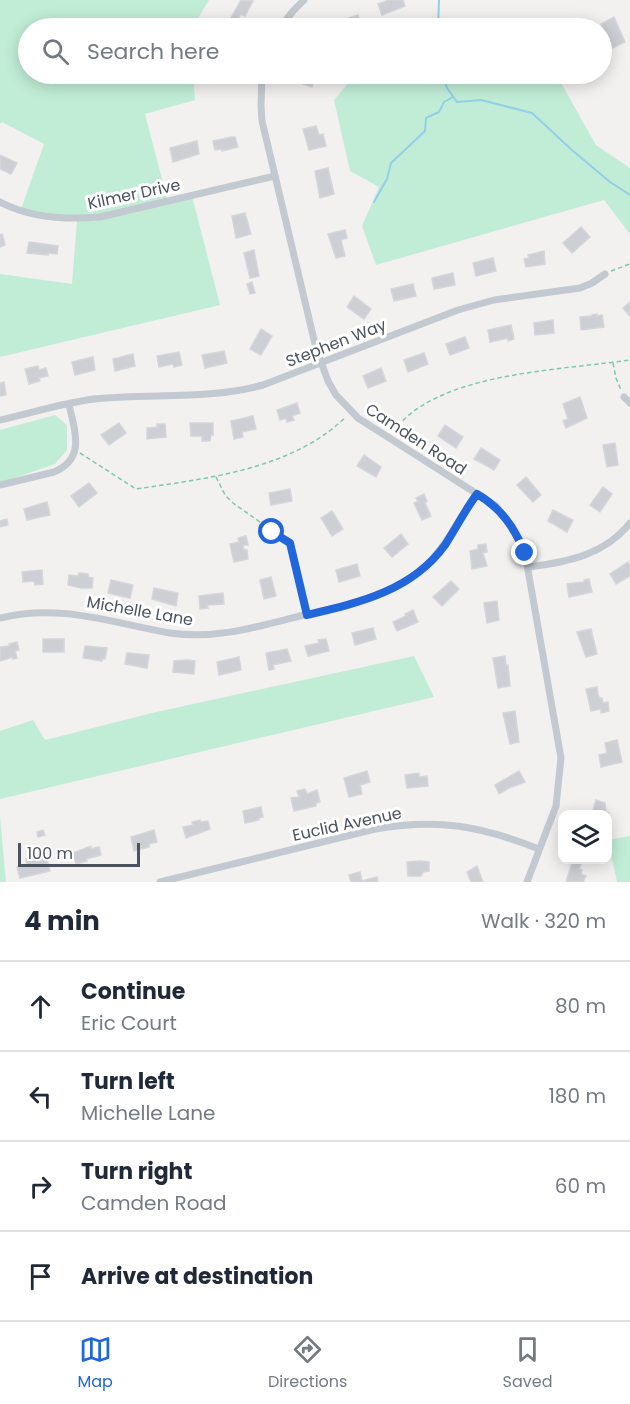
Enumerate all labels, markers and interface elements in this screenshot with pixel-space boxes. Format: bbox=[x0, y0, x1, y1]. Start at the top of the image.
search box bbox=[18, 18, 612, 84]
icon: search bbox=[39, 35, 72, 68]
text: Search here bbox=[87, 36, 220, 67]
street label: Kilmer Drive bbox=[86, 173, 183, 215]
street label: Stephen Way bbox=[282, 313, 390, 373]
street label: Camden Road bbox=[361, 398, 471, 480]
route start bbox=[258, 518, 284, 544]
route end bbox=[511, 539, 537, 565]
street label: Michelle Lane bbox=[85, 590, 195, 632]
street label: Euclid Avenue bbox=[290, 801, 404, 847]
map controls bbox=[558, 810, 612, 864]
button: layers bbox=[558, 810, 612, 864]
scale bar bbox=[18, 840, 140, 868]
text: 100 m bbox=[27, 842, 73, 865]
text: 4 min bbox=[24, 903, 100, 939]
text: Walk · 320 m bbox=[481, 907, 606, 935]
text: Continue bbox=[81, 976, 185, 1007]
icon: ahead bbox=[24, 990, 57, 1023]
text: 80 m bbox=[555, 992, 606, 1020]
text: Eric Court bbox=[81, 1009, 177, 1037]
text: Turn left bbox=[81, 1066, 175, 1097]
icon: left bbox=[24, 1080, 57, 1113]
text: 180 m bbox=[548, 1082, 606, 1110]
text: Michelle Lane bbox=[81, 1099, 215, 1127]
text: Turn right bbox=[81, 1156, 192, 1187]
icon: right bbox=[24, 1170, 57, 1203]
text: 60 m bbox=[555, 1172, 606, 1200]
text: Camden Road bbox=[81, 1189, 227, 1217]
icon: arrive bbox=[24, 1260, 57, 1293]
text: Arrive at destination bbox=[81, 1261, 313, 1292]
tab: Map bbox=[78, 1333, 113, 1394]
tab: Directions bbox=[268, 1333, 347, 1394]
tab: Saved bbox=[503, 1333, 552, 1394]

